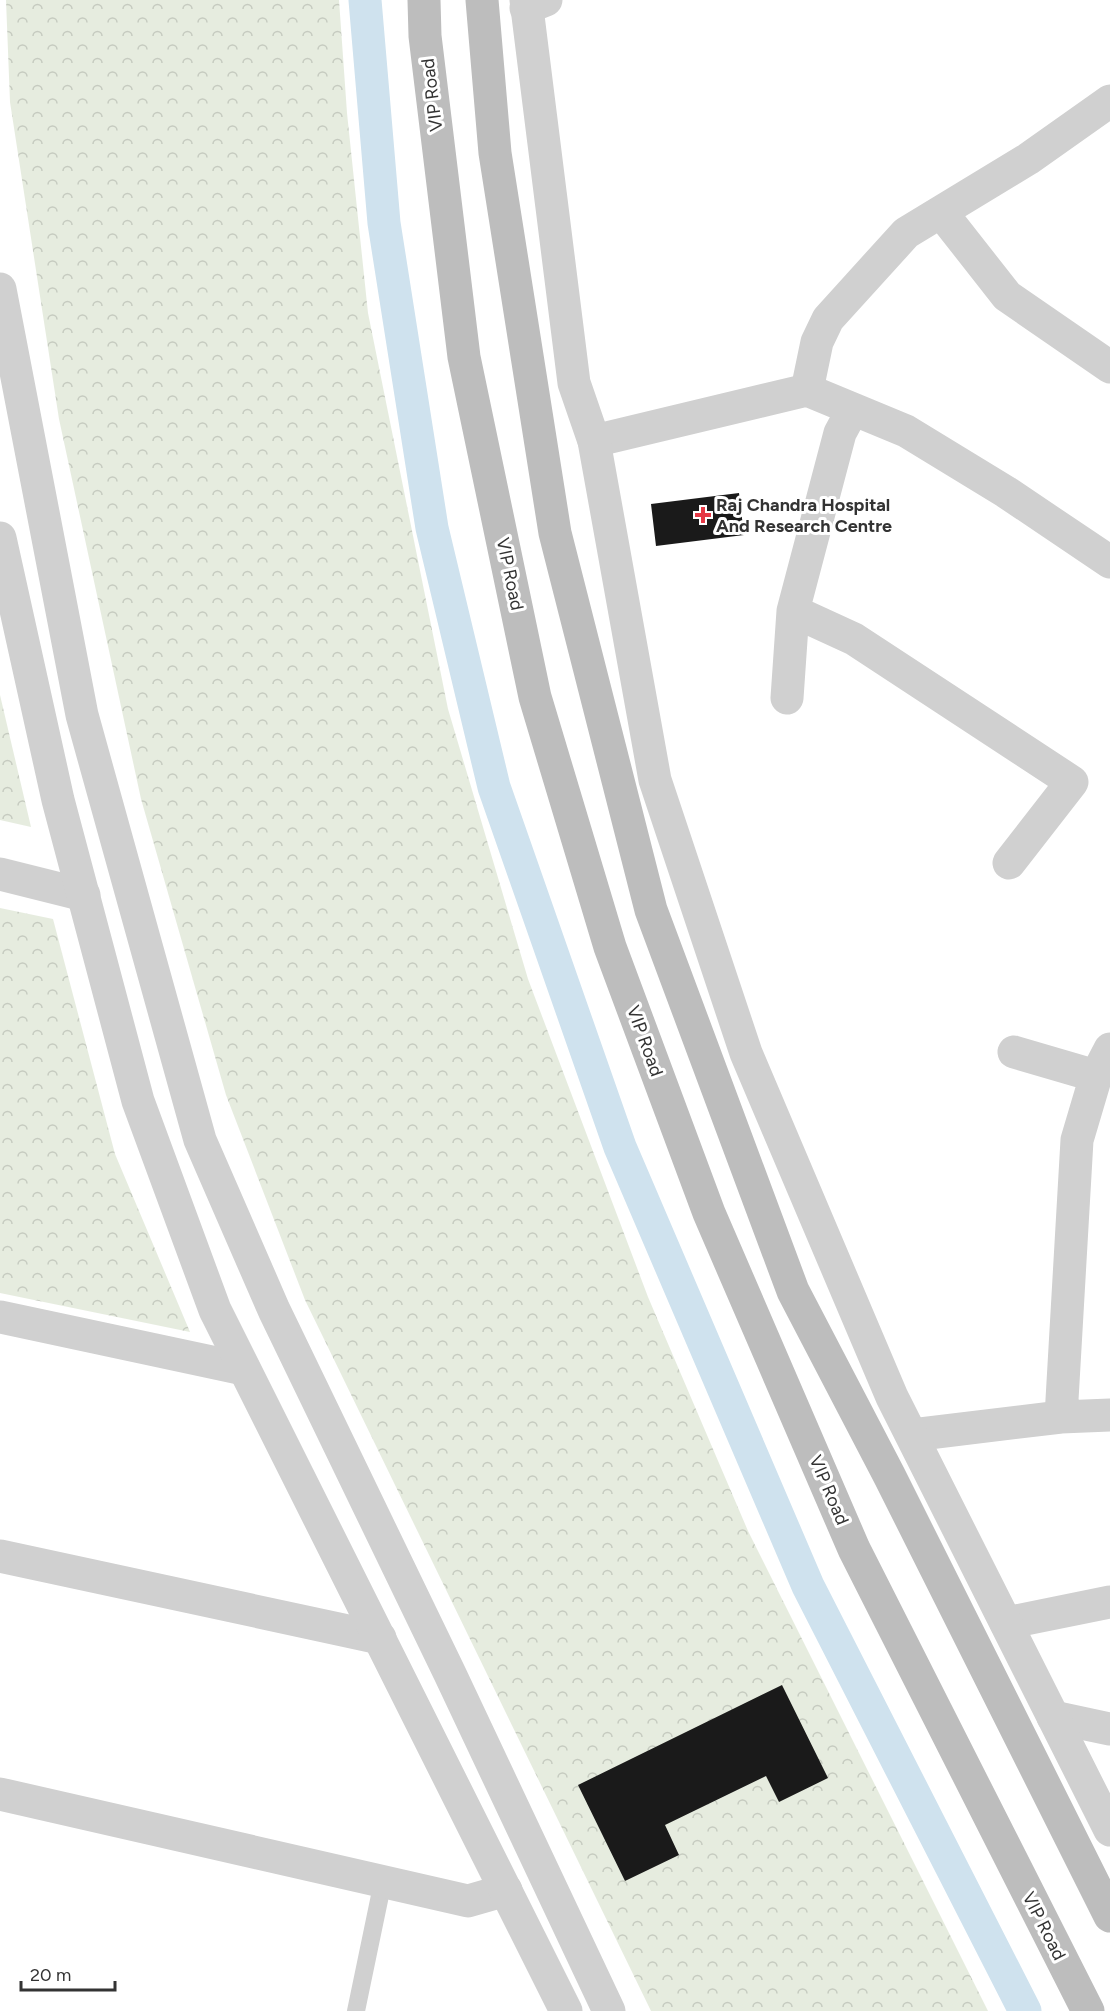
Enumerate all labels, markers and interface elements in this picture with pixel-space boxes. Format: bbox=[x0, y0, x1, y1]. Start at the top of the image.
street label: VIP Road bbox=[417, 57, 447, 133]
place label: Raj Chandra Hospital And Research Centre bbox=[716, 494, 892, 537]
marker: Raj Chandra Hospital And Research Centre bbox=[694, 506, 712, 524]
street label: VIP Road bbox=[492, 536, 528, 612]
street label: VIP Road bbox=[622, 1003, 668, 1079]
street label: VIP Road bbox=[804, 1452, 854, 1528]
street label: VIP Road bbox=[1017, 1888, 1071, 1964]
scale bar bbox=[21, 1954, 116, 1992]
text: 20 m bbox=[30, 1964, 71, 1986]

